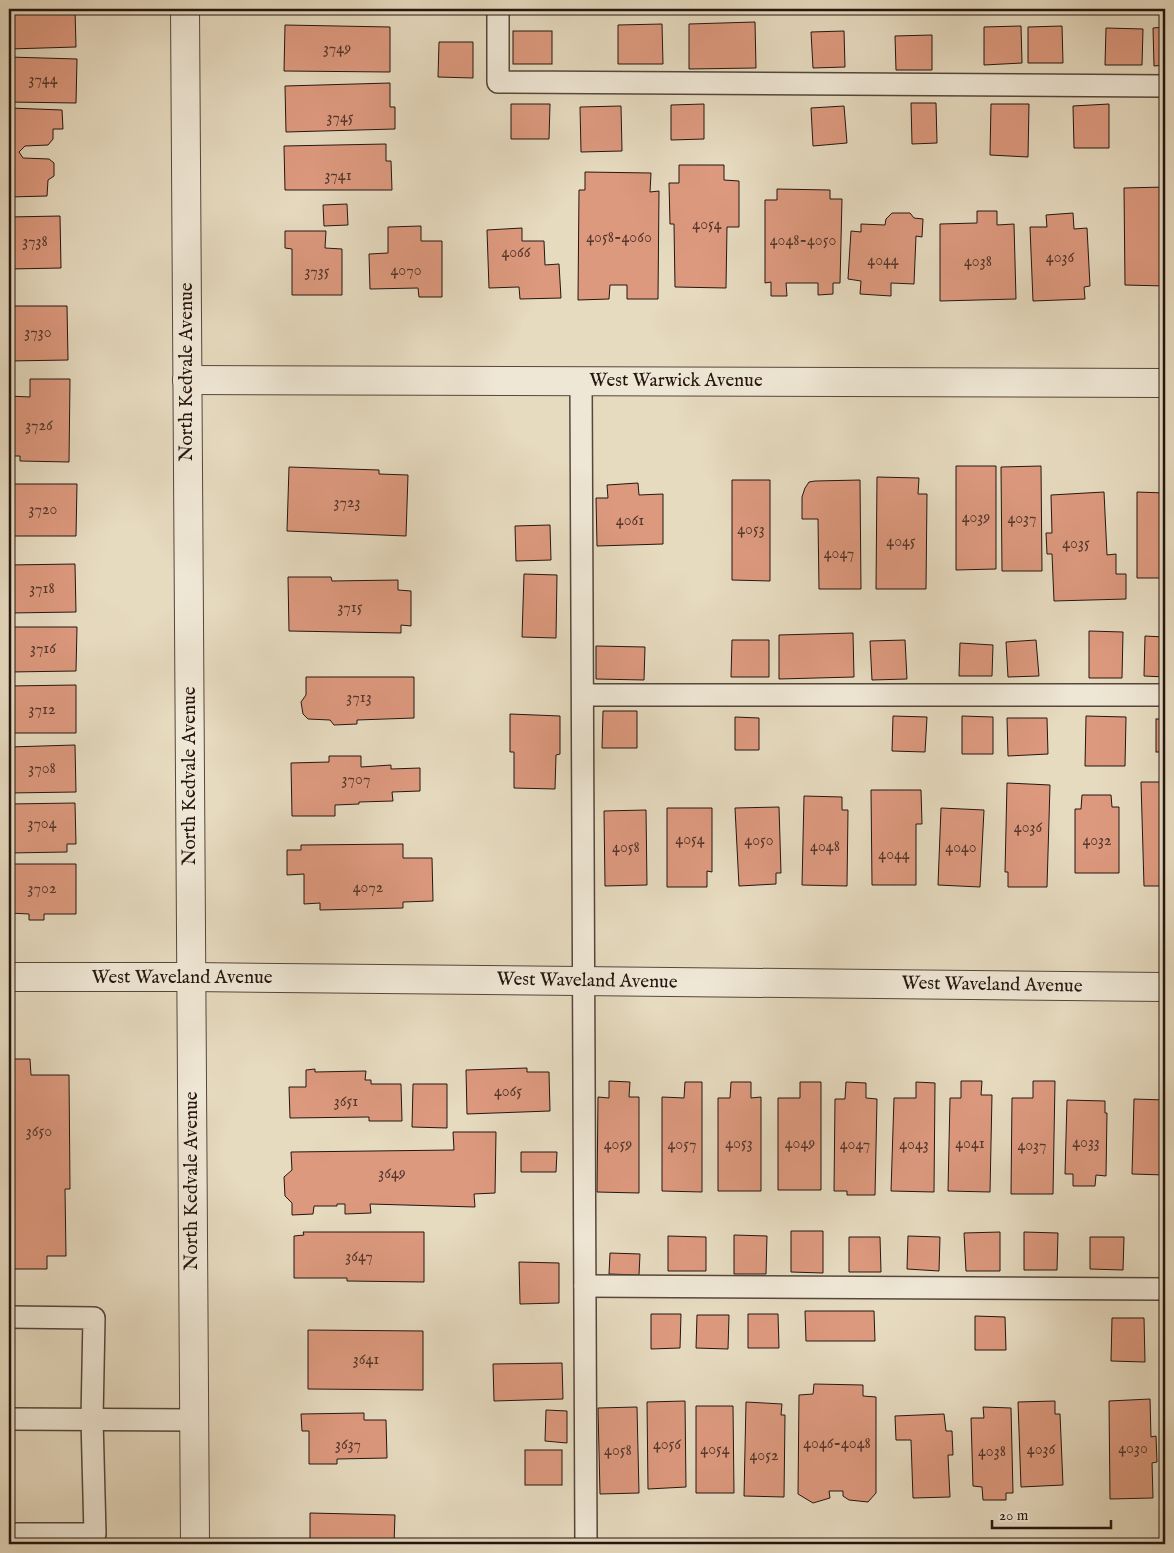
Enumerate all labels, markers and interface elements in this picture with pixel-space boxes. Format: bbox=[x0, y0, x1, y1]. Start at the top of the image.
house number: 3749 bbox=[323, 39, 351, 59]
house number: 3744 bbox=[28, 70, 58, 90]
house number: 3745 bbox=[327, 108, 354, 128]
house number: 3741 bbox=[324, 166, 352, 186]
house number: 4054 bbox=[692, 215, 722, 235]
house number: 4058-4060 bbox=[586, 228, 652, 248]
house number: 4048-4050 bbox=[770, 231, 836, 251]
house number: 3738 bbox=[22, 232, 48, 252]
house number: 4066 bbox=[501, 243, 531, 263]
house number: 4036 bbox=[1046, 248, 1074, 268]
house number: 4044 bbox=[867, 251, 899, 271]
house number: 4038 bbox=[964, 252, 992, 272]
house number: 4070 bbox=[390, 261, 422, 281]
house number: 3735 bbox=[304, 262, 330, 282]
street label: North Kedvale Avenue bbox=[175, 282, 199, 461]
house number: 3730 bbox=[24, 323, 52, 343]
street label: West Warwick Avenue bbox=[589, 369, 763, 393]
house number: 3726 bbox=[25, 416, 53, 436]
house number: 3723 bbox=[334, 493, 360, 513]
house number: 3720 bbox=[29, 500, 58, 520]
house number: 4039 bbox=[962, 508, 990, 528]
house number: 4037 bbox=[1007, 509, 1037, 529]
house number: 4061 bbox=[616, 511, 644, 531]
house number: 4053 bbox=[737, 520, 765, 540]
house number: 4045 bbox=[886, 532, 916, 552]
house number: 4035 bbox=[1062, 534, 1090, 554]
house number: 4047 bbox=[824, 544, 854, 564]
house number: 3718 bbox=[29, 579, 55, 599]
house number: 3715 bbox=[337, 598, 363, 618]
house number: 3716 bbox=[30, 639, 56, 659]
street label: North Kedvale Avenue bbox=[178, 686, 202, 865]
house number: 3713 bbox=[346, 688, 372, 708]
house number: 3712 bbox=[29, 700, 55, 720]
house number: 3708 bbox=[28, 759, 56, 779]
house number: 3707 bbox=[342, 770, 370, 790]
house number: 3704 bbox=[27, 814, 57, 834]
house number: 4036 bbox=[1014, 818, 1042, 838]
house number: 4054 bbox=[675, 830, 705, 850]
house number: 4050 bbox=[744, 831, 774, 851]
house number: 4032 bbox=[1082, 831, 1112, 851]
house number: 4048 bbox=[810, 837, 840, 857]
house number: 4058 bbox=[612, 838, 640, 858]
house number: 4040 bbox=[945, 838, 977, 858]
house number: 4044 bbox=[878, 845, 910, 865]
house number: 4072 bbox=[353, 878, 383, 898]
house number: 3702 bbox=[28, 879, 56, 899]
street label: West Waveland Avenue bbox=[91, 966, 273, 990]
street label: West Waveland Avenue bbox=[496, 967, 678, 995]
street label: West Waveland Avenue bbox=[901, 971, 1083, 999]
house number: 4065 bbox=[494, 1082, 522, 1102]
street label: North Kedvale Avenue bbox=[180, 1091, 204, 1270]
house number: 3651 bbox=[334, 1092, 358, 1112]
house number: 3650 bbox=[26, 1122, 52, 1142]
house number: 4033 bbox=[1072, 1133, 1100, 1153]
house number: 4053 bbox=[725, 1134, 753, 1154]
house number: 4049 bbox=[785, 1134, 815, 1154]
house number: 4041 bbox=[955, 1134, 985, 1154]
house number: 4059 bbox=[604, 1135, 632, 1155]
house number: 4057 bbox=[668, 1135, 696, 1155]
house number: 4047 bbox=[840, 1135, 870, 1155]
house number: 4043 bbox=[899, 1135, 929, 1155]
house number: 4037 bbox=[1017, 1136, 1047, 1156]
house number: 3649 bbox=[378, 1164, 406, 1184]
house number: 3647 bbox=[345, 1247, 373, 1267]
house number: 3641 bbox=[353, 1350, 379, 1370]
house number: 4046-4048 bbox=[803, 1434, 871, 1454]
house number: 3637 bbox=[335, 1435, 361, 1455]
house number: 4056 bbox=[653, 1435, 681, 1455]
house number: 4030 bbox=[1118, 1439, 1148, 1459]
house number: 4054 bbox=[700, 1440, 730, 1460]
house number: 4036 bbox=[1027, 1440, 1055, 1460]
house number: 4058 bbox=[604, 1441, 632, 1461]
house number: 4038 bbox=[978, 1442, 1006, 1462]
house number: 4052 bbox=[750, 1446, 778, 1466]
scale bar bbox=[992, 1498, 1110, 1530]
text: 20 m bbox=[999, 1506, 1029, 1525]

